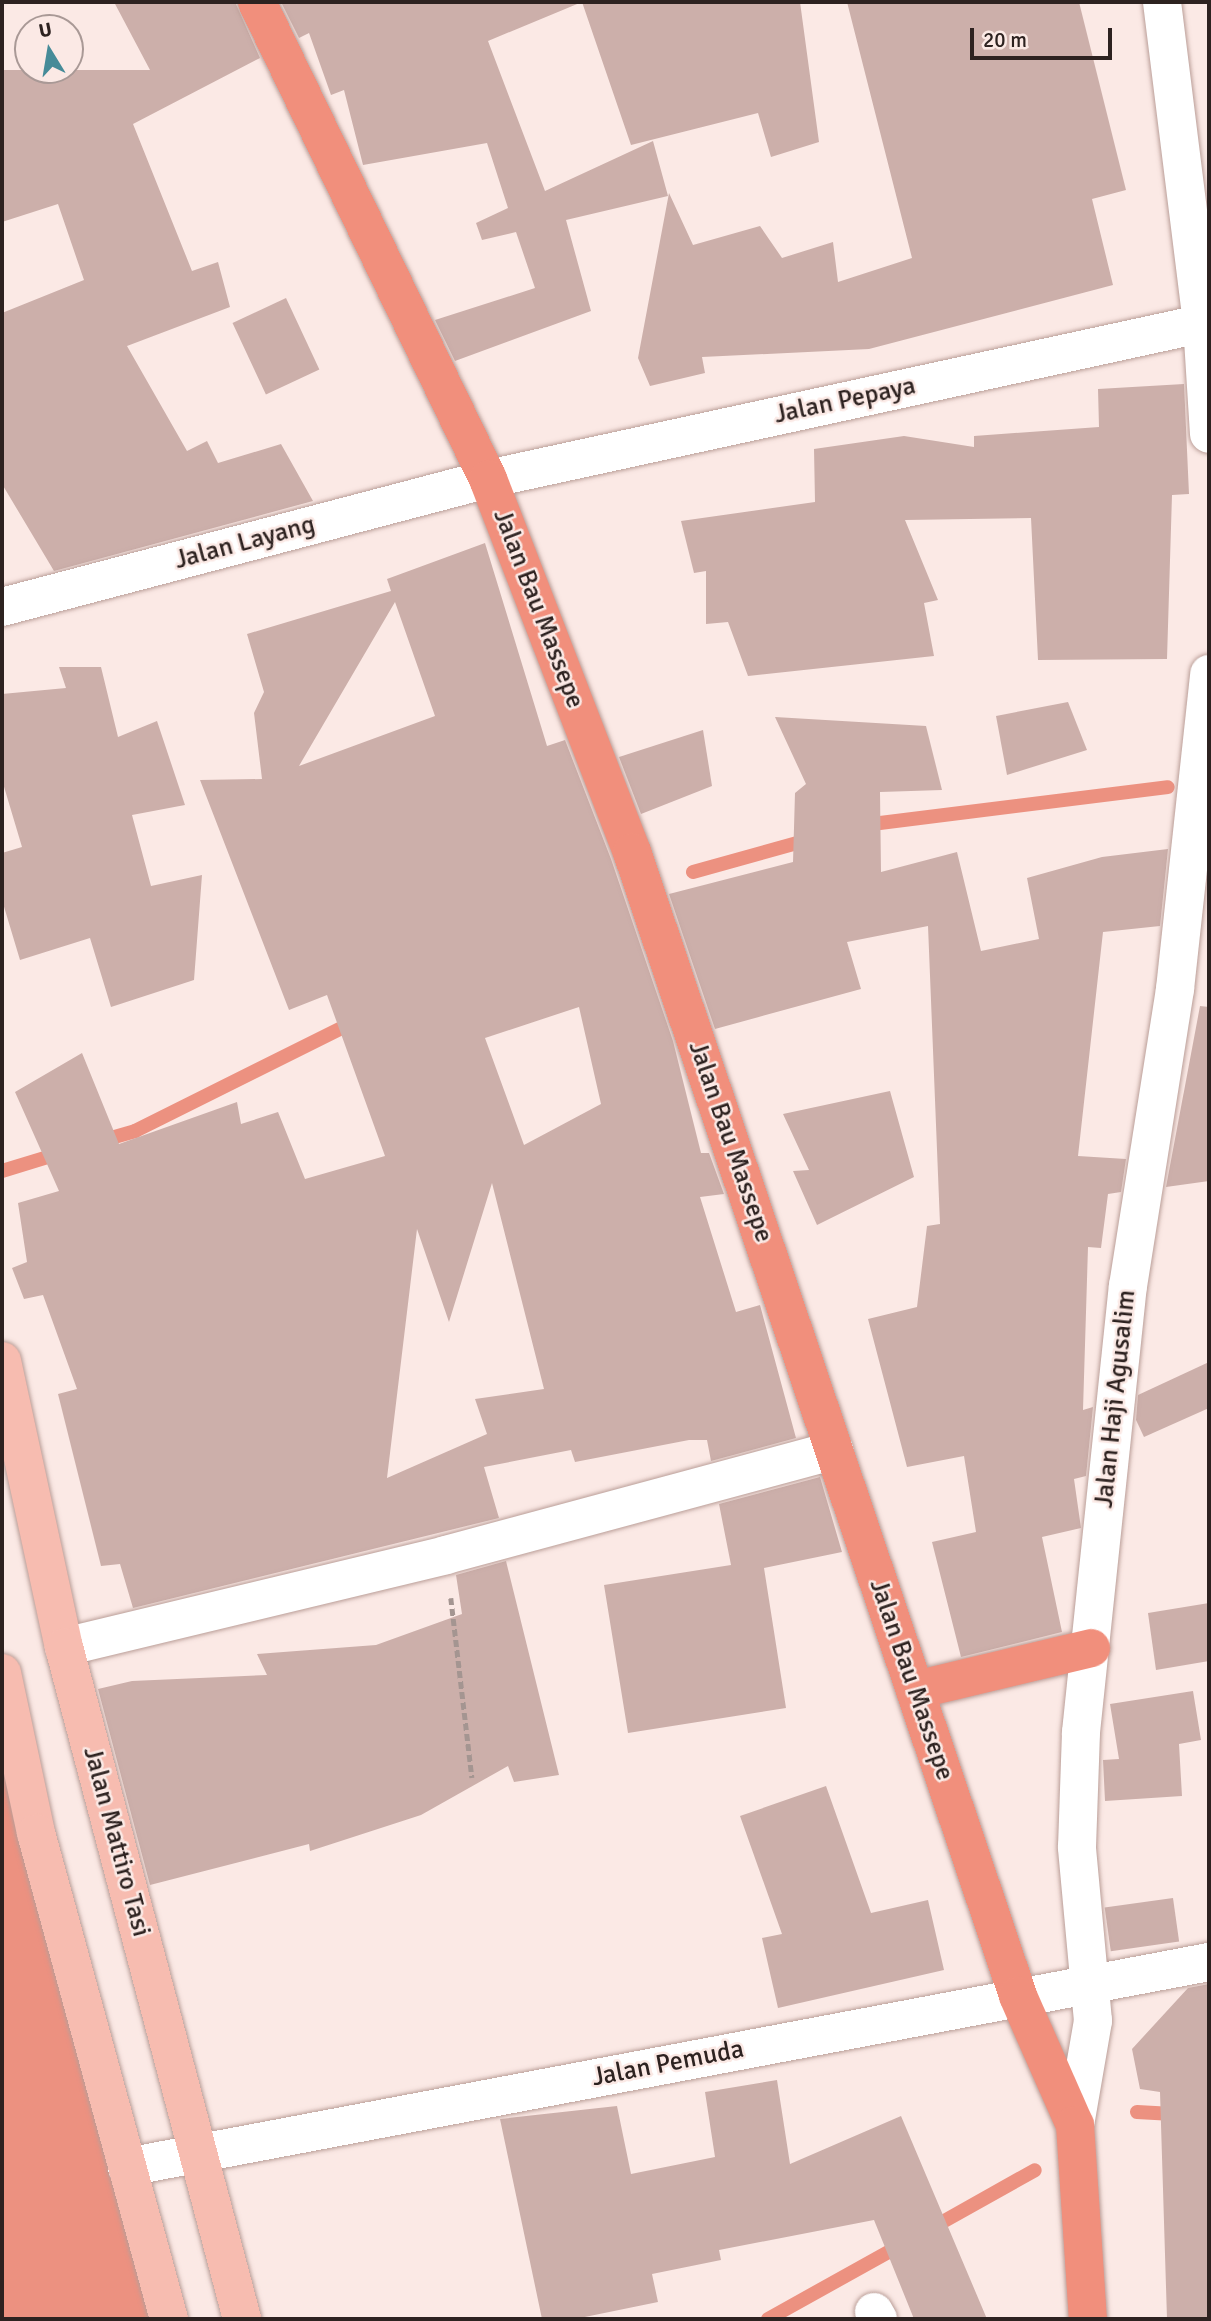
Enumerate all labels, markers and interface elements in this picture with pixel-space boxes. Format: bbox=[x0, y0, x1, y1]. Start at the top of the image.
north arrow bbox=[14, 14, 84, 84]
scale bar bbox=[973, 14, 1115, 58]
text: U bbox=[37, 17, 54, 43]
text: 20 m bbox=[983, 27, 1027, 53]
street label: Jalan Pepaya bbox=[772, 371, 918, 431]
street label: Jalan Bau Massepe bbox=[486, 505, 590, 713]
street label: Jalan Layang bbox=[171, 509, 319, 577]
street label: Jalan Bau Massepe bbox=[681, 1037, 779, 1247]
street label: Jalan Haji Agusalim bbox=[1089, 1288, 1143, 1510]
street label: Jalan Bau Massepe bbox=[862, 1575, 960, 1785]
street label: Jalan Mattiro Tasi bbox=[76, 1744, 156, 1940]
street label: Jalan Pemuda bbox=[590, 2034, 746, 2094]

